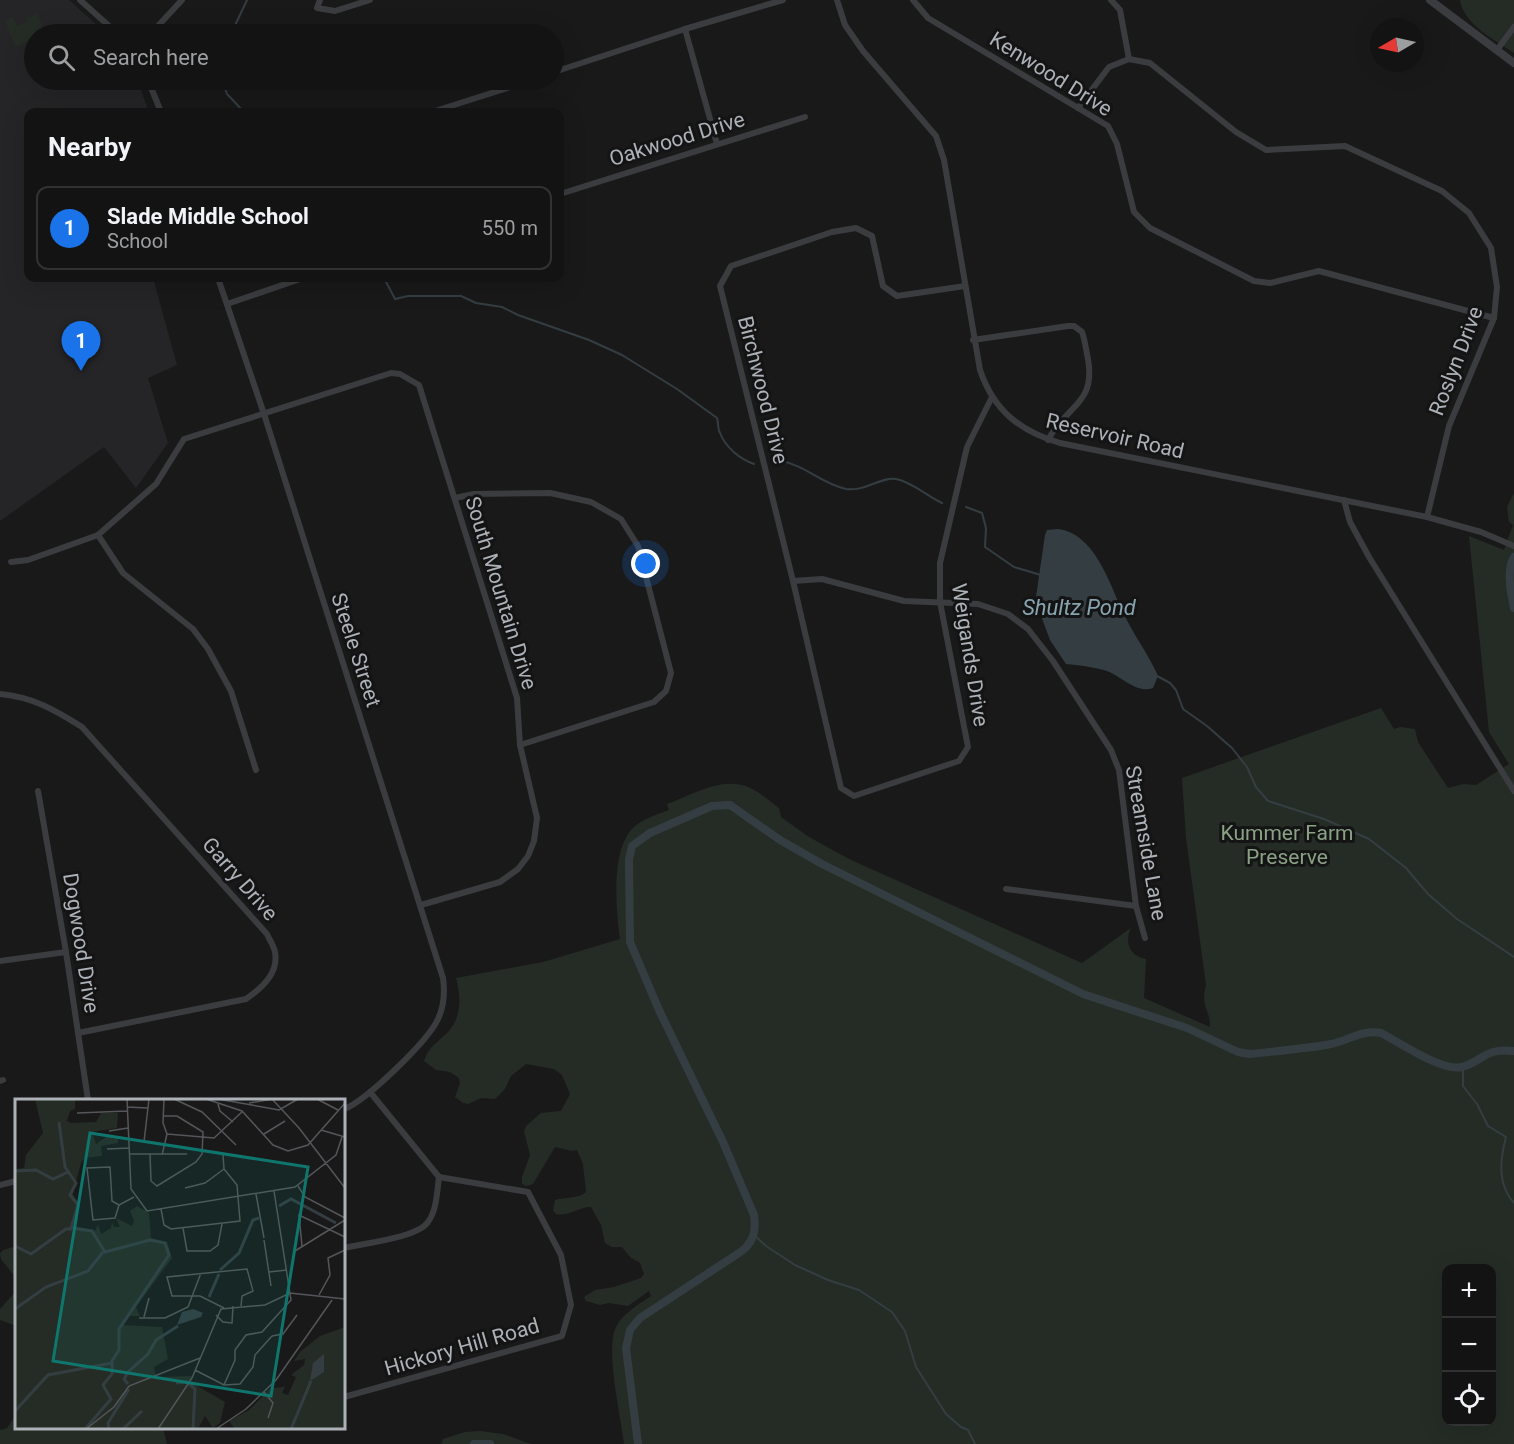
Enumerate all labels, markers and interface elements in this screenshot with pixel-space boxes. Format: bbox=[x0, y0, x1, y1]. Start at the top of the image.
north arrow bbox=[1370, 18, 1424, 72]
search box bbox=[24, 24, 564, 90]
street label: Kenwood Drive bbox=[985, 27, 1117, 121]
icon: search bbox=[45, 41, 78, 74]
text: Search here bbox=[93, 45, 209, 70]
street label: Oakwood Drive bbox=[606, 107, 748, 171]
text: Nearby bbox=[48, 132, 131, 162]
text: Slade Middle School bbox=[107, 204, 309, 229]
text: 1 bbox=[64, 216, 75, 240]
text: 550 m bbox=[482, 216, 538, 240]
text: School bbox=[107, 229, 168, 253]
street label: Roslyn Drive bbox=[1424, 303, 1488, 419]
street label: Birchwood Drive bbox=[733, 314, 793, 466]
pin: 1 bbox=[62, 322, 100, 371]
street label: Reservoir Road bbox=[1044, 408, 1186, 464]
street label: South Mountain Drive bbox=[460, 494, 542, 692]
your location bbox=[631, 549, 660, 578]
street label: Weigands Drive bbox=[947, 582, 993, 728]
street label: Steele Street bbox=[326, 590, 386, 710]
water label: Shultz Pond bbox=[1022, 595, 1137, 620]
street label: Streamside Lane bbox=[1121, 764, 1171, 922]
park label: Kummer Farm Preserve bbox=[1220, 821, 1354, 869]
street label: Garry Drive bbox=[197, 832, 283, 926]
street label: Dogwood Drive bbox=[58, 871, 104, 1015]
inset map bbox=[15, 1099, 345, 1429]
map controls bbox=[1442, 1264, 1496, 1426]
button: + bbox=[1442, 1264, 1496, 1318]
street label: Hickory Hill Road bbox=[382, 1313, 542, 1381]
button: − bbox=[1442, 1318, 1496, 1372]
button: locate bbox=[1442, 1372, 1496, 1426]

